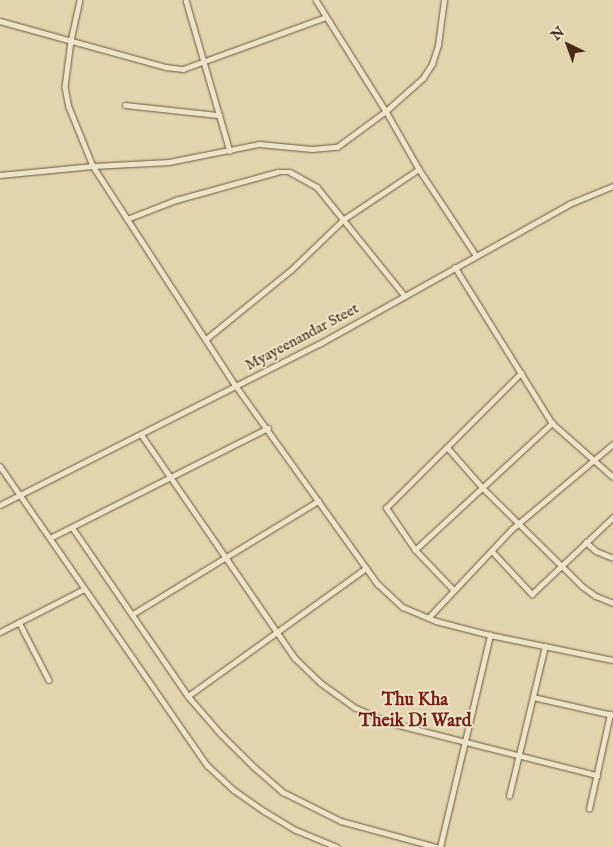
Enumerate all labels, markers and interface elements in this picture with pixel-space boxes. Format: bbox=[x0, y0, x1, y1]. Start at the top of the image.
north arrow bbox=[543, 20, 593, 70]
text: N bbox=[547, 23, 568, 45]
street label: Myayeenandar Steet bbox=[242, 300, 362, 374]
district label: Thu Kha Theik Di Ward bbox=[359, 691, 471, 734]

